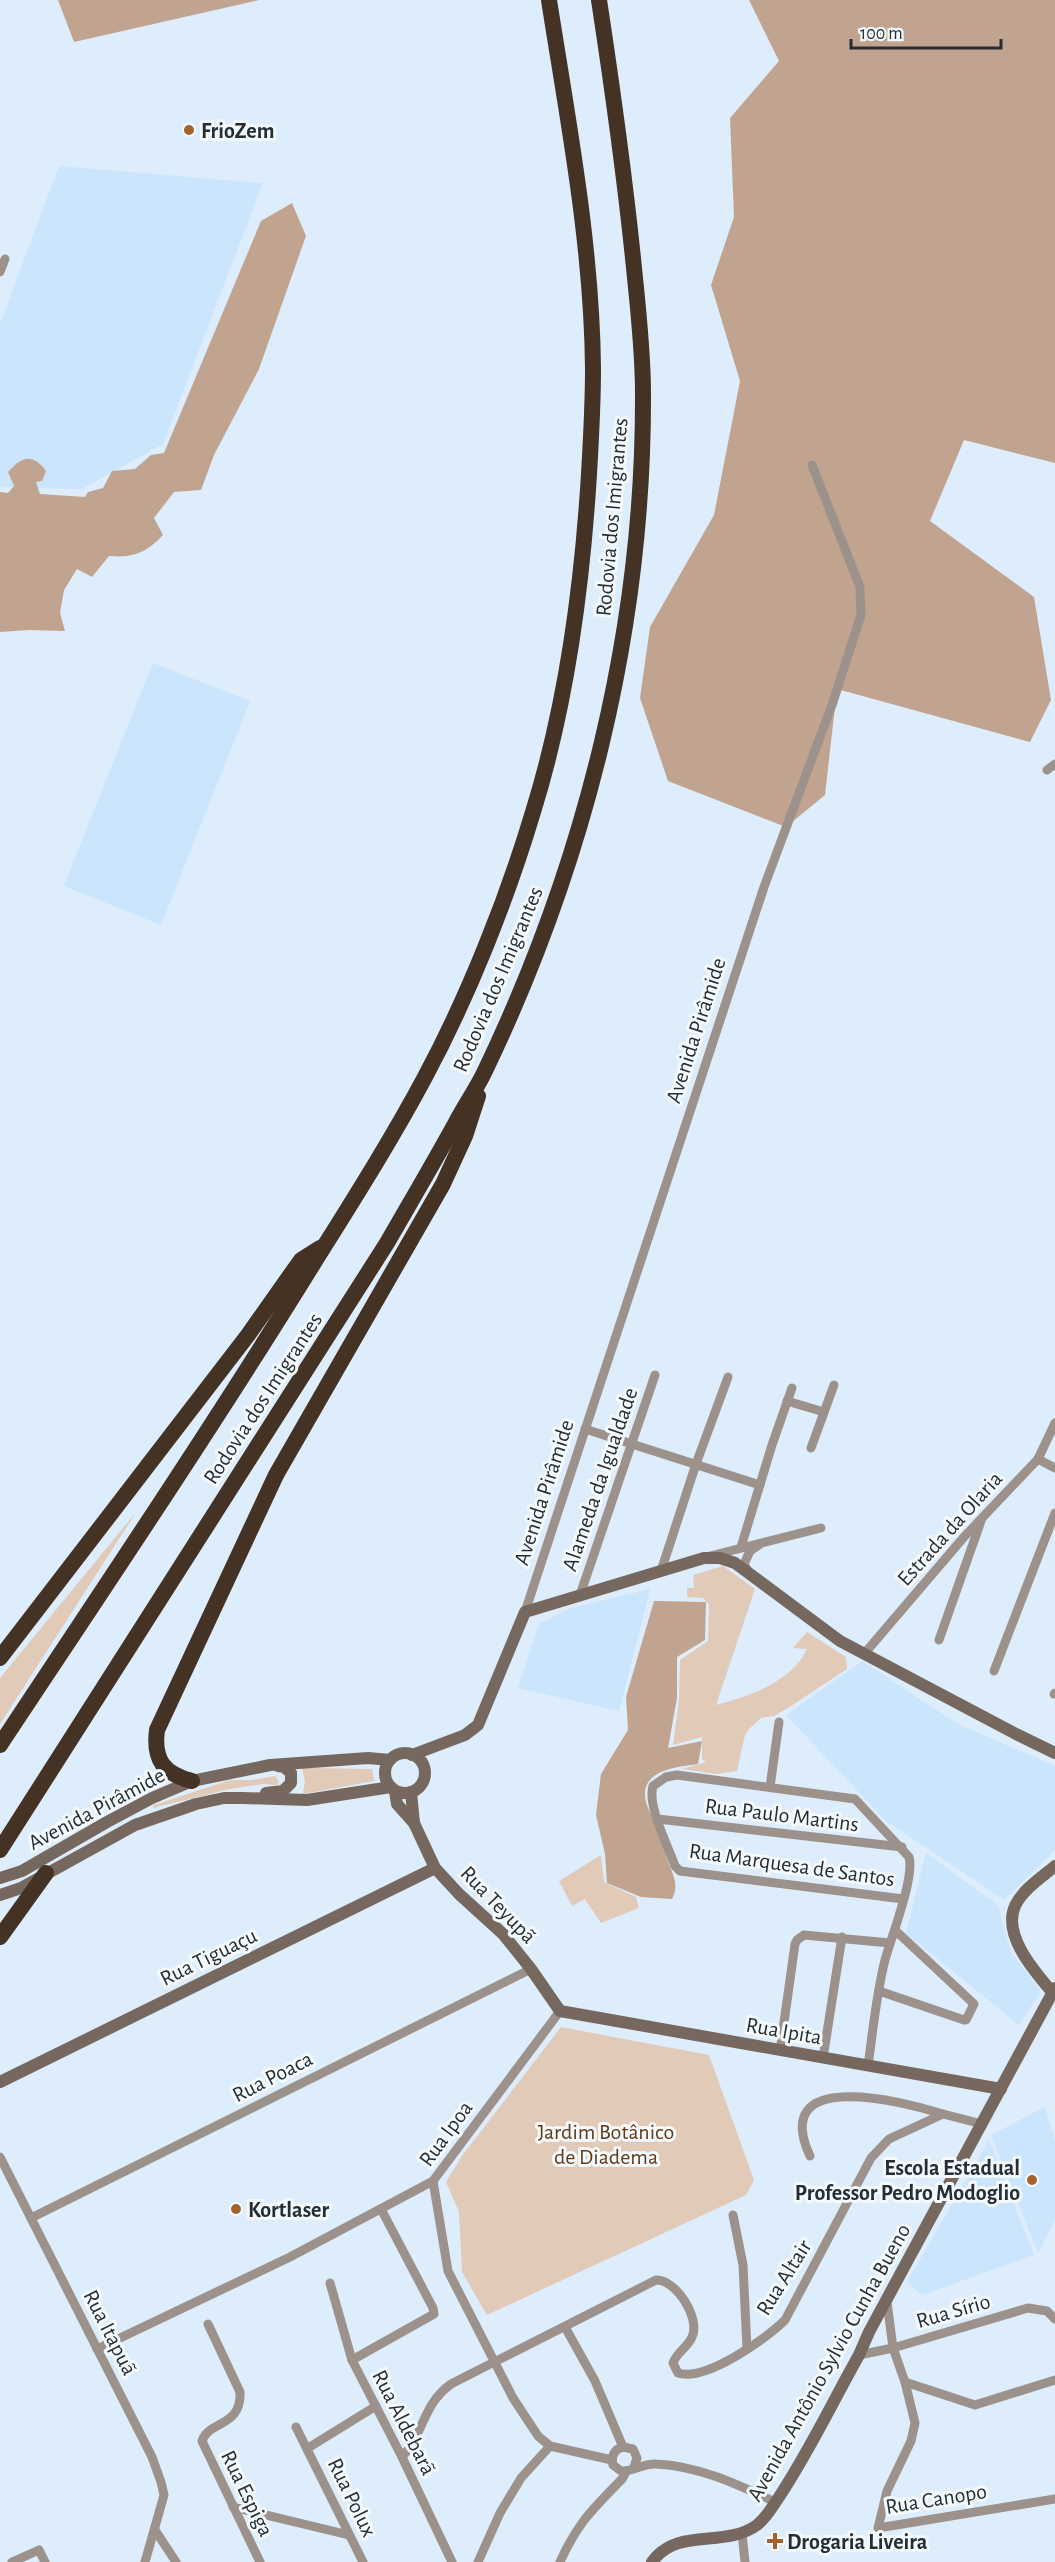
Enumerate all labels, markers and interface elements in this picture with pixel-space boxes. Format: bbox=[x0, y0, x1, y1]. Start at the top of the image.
scale bar bbox=[851, 12, 1001, 50]
text: 100 m bbox=[860, 25, 903, 43]
place label: FrioZem bbox=[201, 120, 274, 142]
marker: FrioZem bbox=[182, 123, 196, 137]
street label: Rodovia dos Imigrantes bbox=[592, 417, 632, 617]
street label: Rodovia dos Imigrantes bbox=[449, 884, 547, 1075]
street label: Avenida Pirâmide bbox=[662, 955, 730, 1106]
street label: Rodovia dos Imigrantes bbox=[199, 1309, 326, 1488]
street label: Alameda da Igualdade bbox=[558, 1385, 642, 1574]
street label: Avenida Pirâmide bbox=[510, 1417, 578, 1568]
street label: Estrada da Olaria bbox=[893, 1467, 1006, 1590]
street label: Avenida Pirâmide bbox=[24, 1764, 168, 1854]
street label: Rua Paulo Martins bbox=[704, 1795, 860, 1835]
street label: Rua Marquesa de Santos bbox=[688, 1840, 896, 1890]
street label: Rua Teyupã bbox=[456, 1862, 540, 1948]
street label: Rua Tiguaçu bbox=[157, 1924, 260, 1990]
street label: Rua Ipita bbox=[744, 2014, 823, 2048]
street label: Rua Poaca bbox=[229, 2047, 316, 2106]
street label: Rua Ipoa bbox=[415, 2097, 477, 2170]
park label: Jardim Botânico de Diadema bbox=[538, 2121, 674, 2168]
place label: Escola Estadual Professor Pedro Modoglio bbox=[795, 2157, 1020, 2204]
marker: Escola Estadual Professor Pedro Modoglio bbox=[1025, 2173, 1039, 2187]
place label: Kortlaser bbox=[248, 2199, 329, 2221]
marker: Kortlaser bbox=[229, 2202, 243, 2216]
street label: Avenida Antônio Sylvio Cunha Bueno bbox=[743, 2220, 914, 2505]
street label: Rua Altair bbox=[752, 2236, 816, 2319]
street label: Rua Itapuã bbox=[79, 2286, 141, 2379]
street label: Rua Sírio bbox=[914, 2290, 993, 2332]
street label: Rua Aldebarã bbox=[368, 2366, 440, 2479]
street label: Rua Espiga bbox=[217, 2447, 277, 2540]
street label: Rua Polux bbox=[324, 2455, 381, 2541]
street label: Rua Canopo bbox=[884, 2480, 988, 2518]
place label: Drogaria Liveira bbox=[787, 2531, 928, 2553]
marker: Drogaria Liveira bbox=[768, 2534, 782, 2548]

